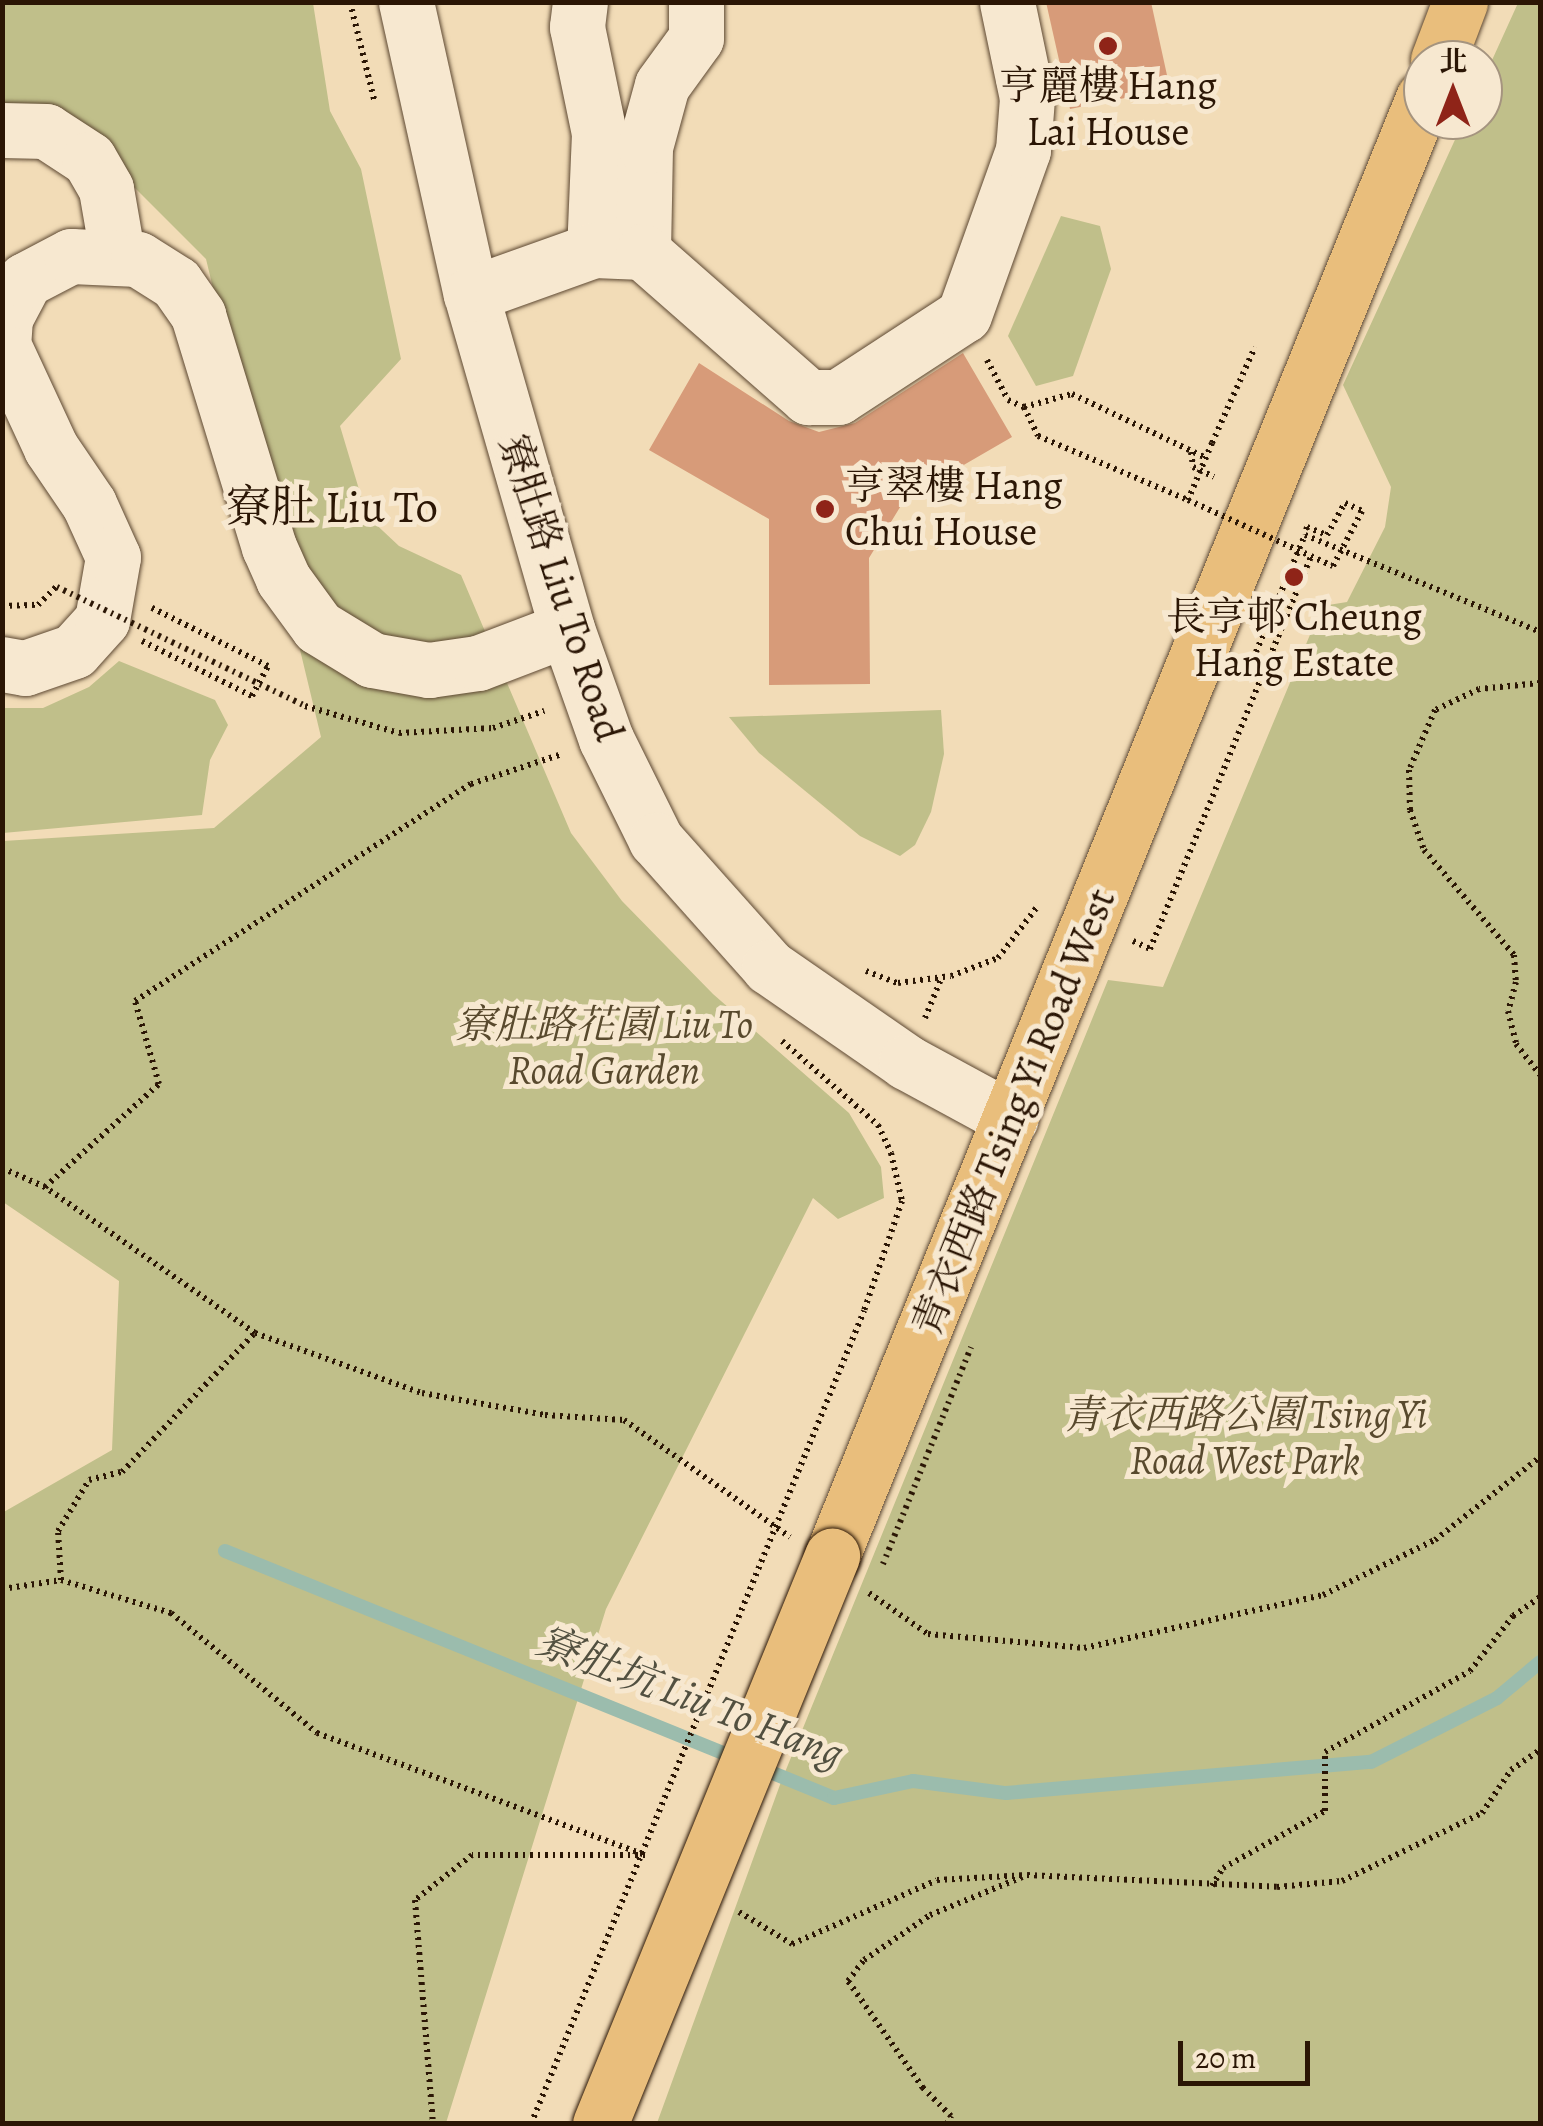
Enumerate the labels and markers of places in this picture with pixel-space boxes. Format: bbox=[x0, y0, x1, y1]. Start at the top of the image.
marker: 亨麗樓 Hang Lai House bbox=[1097, 35, 1119, 57]
place label: 亨麗樓 Hang Lai House bbox=[999, 62, 1217, 156]
place label: 亨翠樓 Hang Chui House bbox=[845, 462, 1063, 556]
marker: 亨翠樓 Hang Chui House bbox=[814, 498, 836, 520]
marker: 長亨邨 Cheung Hang Estate bbox=[1283, 566, 1305, 588]
place label: 長亨邨 Cheung Hang Estate bbox=[1166, 593, 1422, 687]

